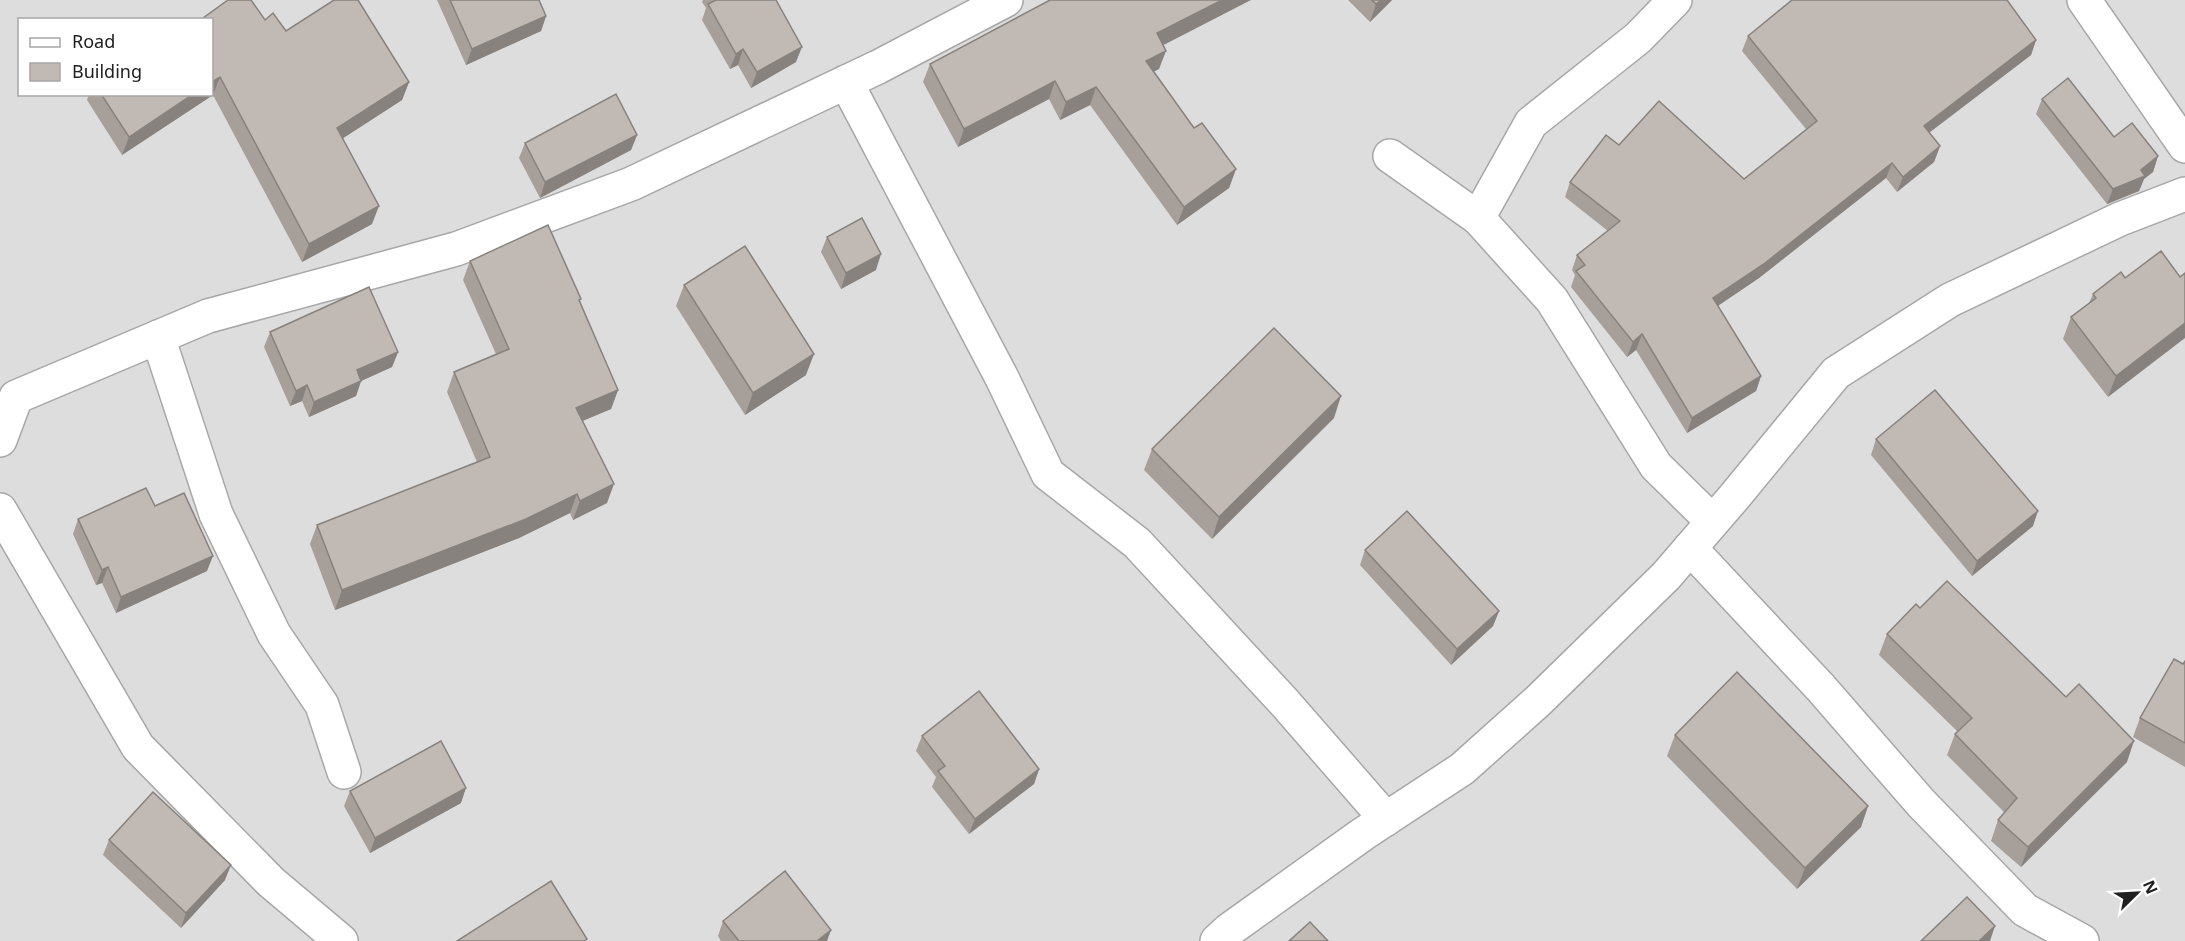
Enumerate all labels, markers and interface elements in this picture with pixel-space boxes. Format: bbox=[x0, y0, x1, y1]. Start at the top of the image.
legend bbox=[18, 18, 213, 96]
text: Road bbox=[72, 29, 115, 53]
text: Building bbox=[72, 59, 142, 83]
north arrow bbox=[2107, 863, 2167, 923]
text: N bbox=[2138, 876, 2163, 897]

